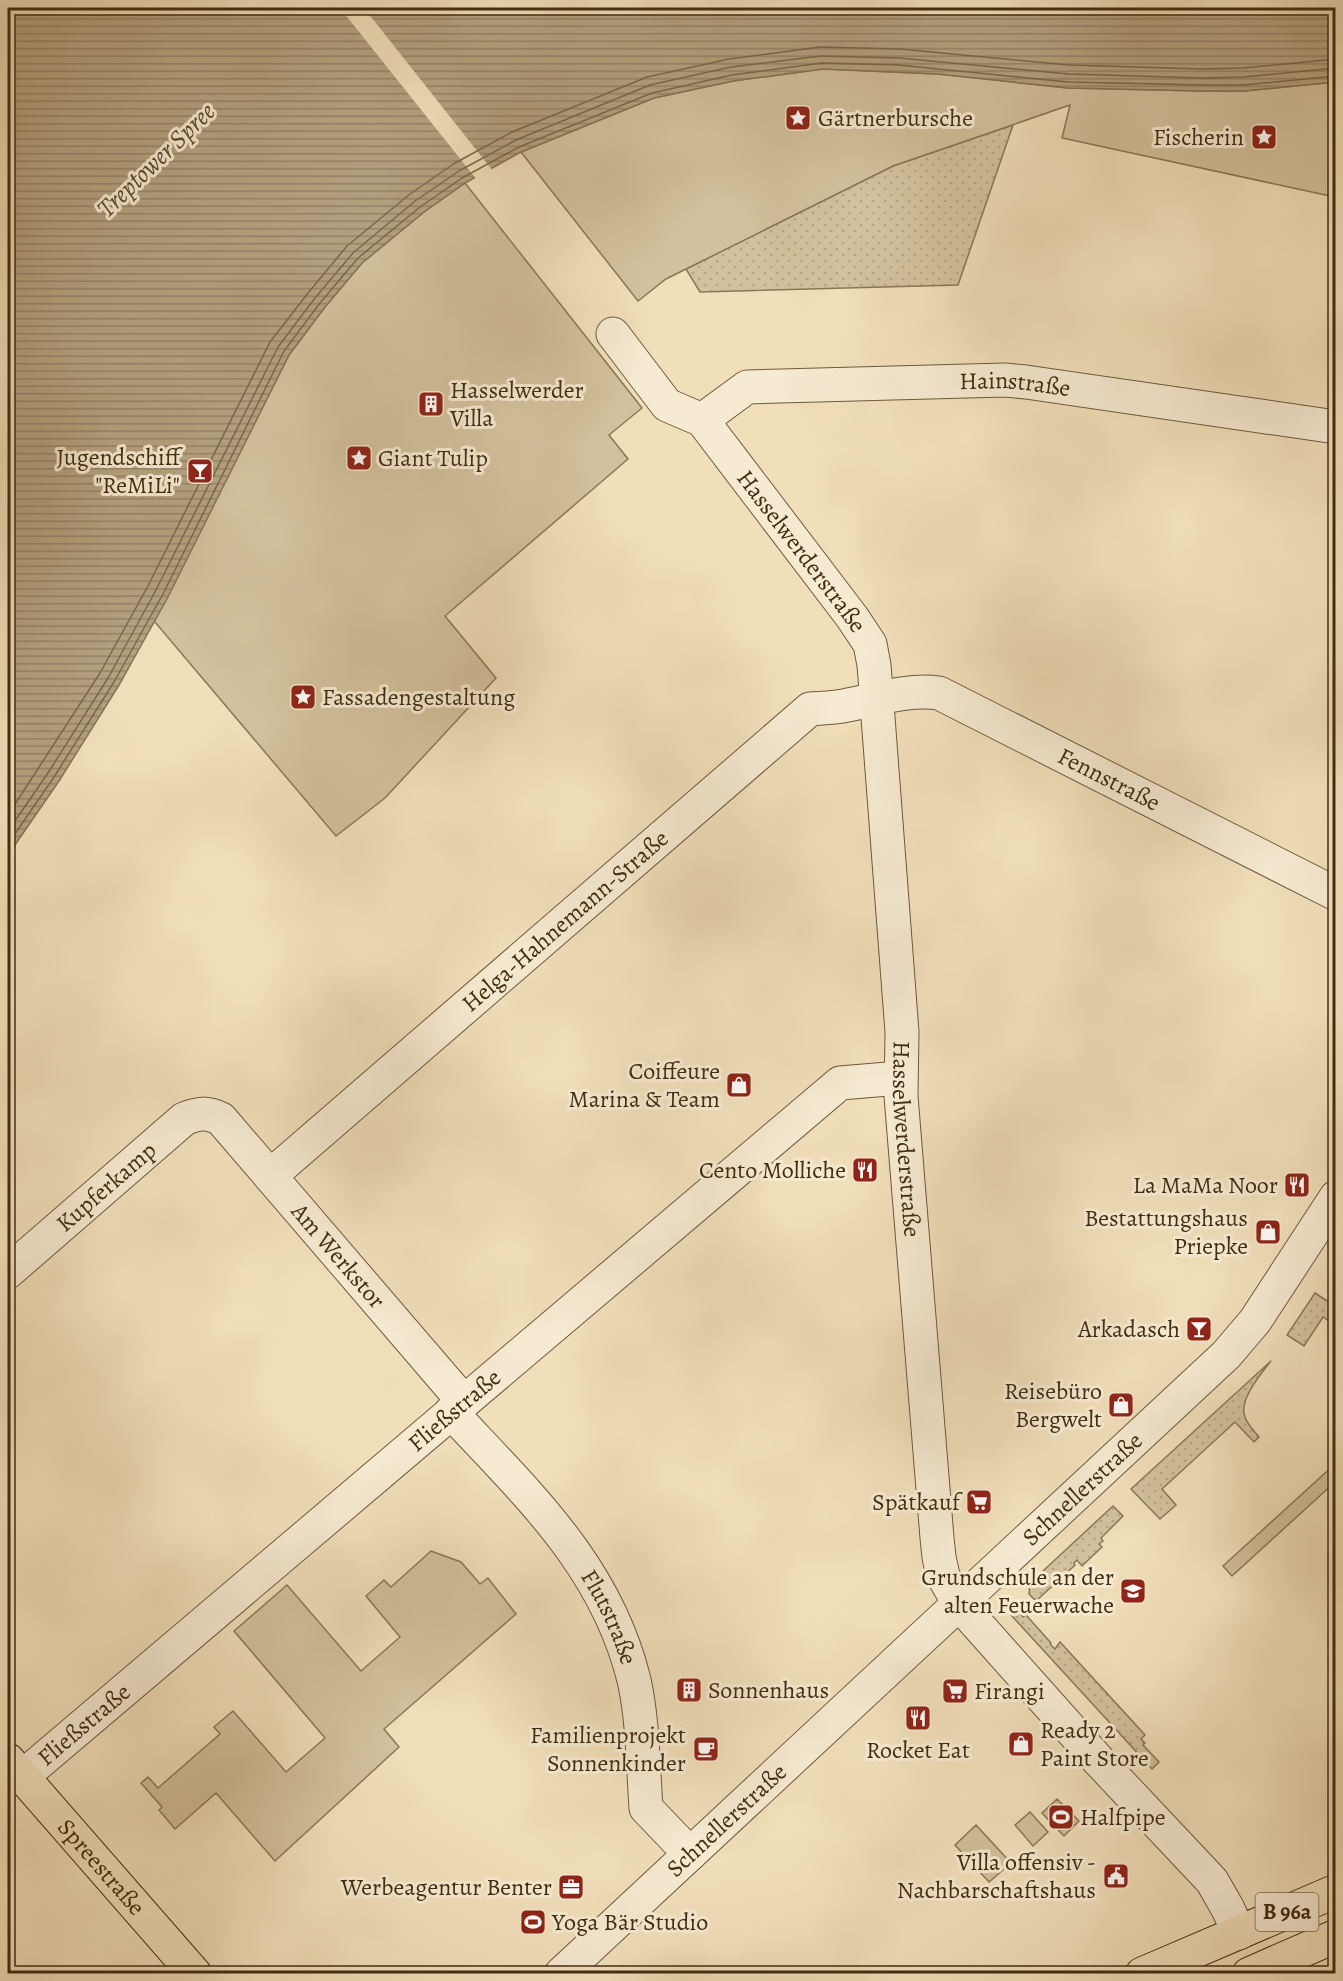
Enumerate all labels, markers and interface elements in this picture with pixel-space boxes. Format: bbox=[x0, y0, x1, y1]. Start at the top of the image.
water label: Treptower Spree bbox=[89, 95, 223, 225]
place label: Gärtnerbursche bbox=[818, 102, 973, 134]
place icon: Gärtnerbursche bbox=[783, 103, 813, 133]
place label: Fischerin bbox=[1153, 121, 1244, 153]
place icon: Fischerin bbox=[1249, 122, 1279, 152]
street label: Hainstraße bbox=[959, 364, 1073, 404]
place label: Hasselwerder Villa bbox=[449, 374, 584, 434]
building icon: Hasselwerder Villa bbox=[416, 389, 446, 419]
place label: Jugendschiff "ReMiLi" bbox=[57, 441, 183, 501]
place label: Giant Tulip bbox=[378, 442, 488, 474]
place icon: Giant Tulip bbox=[344, 443, 374, 473]
bar icon: Jugendschiff "ReMiLi" bbox=[185, 456, 215, 486]
street label: Hasselwerderstraße bbox=[730, 463, 874, 639]
place label: Fassadengestaltung bbox=[322, 681, 515, 713]
place icon: Fassadengestaltung bbox=[288, 682, 318, 712]
street label: Fennstraße bbox=[1052, 740, 1166, 818]
street label: Helga-Hahnemann-Straße bbox=[455, 823, 675, 1019]
street label: Hasselwerderstraße bbox=[885, 1041, 928, 1238]
place label: Coiffeure Marina & Team bbox=[569, 1055, 720, 1115]
shop icon: Coiffeure Marina & Team bbox=[724, 1070, 754, 1100]
street label: Kupferkamp bbox=[49, 1134, 163, 1239]
place label: Cento Molliche bbox=[699, 1154, 846, 1186]
restaurant icon: Cento Molliche bbox=[850, 1155, 880, 1185]
place label: La MaMa Noor bbox=[1133, 1169, 1278, 1201]
restaurant icon: La MaMa Noor bbox=[1282, 1170, 1312, 1200]
street label: Am Werkstor bbox=[283, 1195, 393, 1315]
place label: Bestattungshaus Priepke bbox=[1084, 1202, 1248, 1262]
shop icon: Bestattungshaus Priepke bbox=[1253, 1217, 1283, 1247]
place label: Arkadasch bbox=[1077, 1313, 1180, 1345]
bar icon: Arkadasch bbox=[1184, 1314, 1214, 1344]
street label: Fließstraße bbox=[401, 1362, 508, 1459]
place label: Reisebüro Bergwelt bbox=[1004, 1375, 1102, 1435]
shop icon: Reisebüro Bergwelt bbox=[1106, 1390, 1136, 1420]
street label: Schnellerstraße bbox=[1015, 1425, 1149, 1553]
place label: Spätkauf bbox=[872, 1486, 963, 1518]
supermarket icon: Spätkauf bbox=[964, 1487, 994, 1517]
place label: Grundschule an der alten Feuerwache bbox=[921, 1561, 1114, 1621]
street label: Flutstraße bbox=[574, 1563, 645, 1669]
school or university icon: Grundschule an der alten Feuerwache bbox=[1118, 1576, 1148, 1606]
place label: Sonnenhaus bbox=[708, 1674, 829, 1706]
building icon: Sonnenhaus bbox=[674, 1675, 704, 1705]
place label: Firangi bbox=[974, 1675, 1045, 1707]
street label: Fließstraße bbox=[30, 1676, 137, 1773]
supermarket icon: Firangi bbox=[940, 1676, 970, 1706]
restaurant icon: Rocket Eat bbox=[903, 1703, 933, 1733]
place label: Ready 2 Paint Store bbox=[1040, 1714, 1149, 1774]
place label: Familienprojekt Sonnenkinder bbox=[530, 1719, 686, 1779]
shop icon: Ready 2 Paint Store bbox=[1006, 1729, 1036, 1759]
cafe icon: Familienprojekt Sonnenkinder bbox=[691, 1734, 721, 1764]
place label: Rocket Eat bbox=[866, 1734, 970, 1766]
street label: Schnellerstraße bbox=[659, 1756, 794, 1884]
place label: Halfpipe bbox=[1080, 1801, 1165, 1833]
sports icon: Halfpipe bbox=[1046, 1802, 1076, 1832]
street label: Spreestraße bbox=[50, 1812, 152, 1922]
place label: Villa offensiv - Nachbarschaftshaus bbox=[897, 1846, 1096, 1906]
public building icon: Villa offensiv - Nachbarschaftshaus bbox=[1101, 1861, 1131, 1891]
place label: Werbeagentur Benter bbox=[340, 1871, 552, 1903]
office icon: Werbeagentur Benter bbox=[556, 1872, 586, 1902]
road number: B 96a bbox=[1256, 1893, 1318, 1931]
place label: Yoga Bär Studio bbox=[551, 1906, 708, 1938]
sports icon: Yoga Bär Studio bbox=[518, 1907, 548, 1937]

